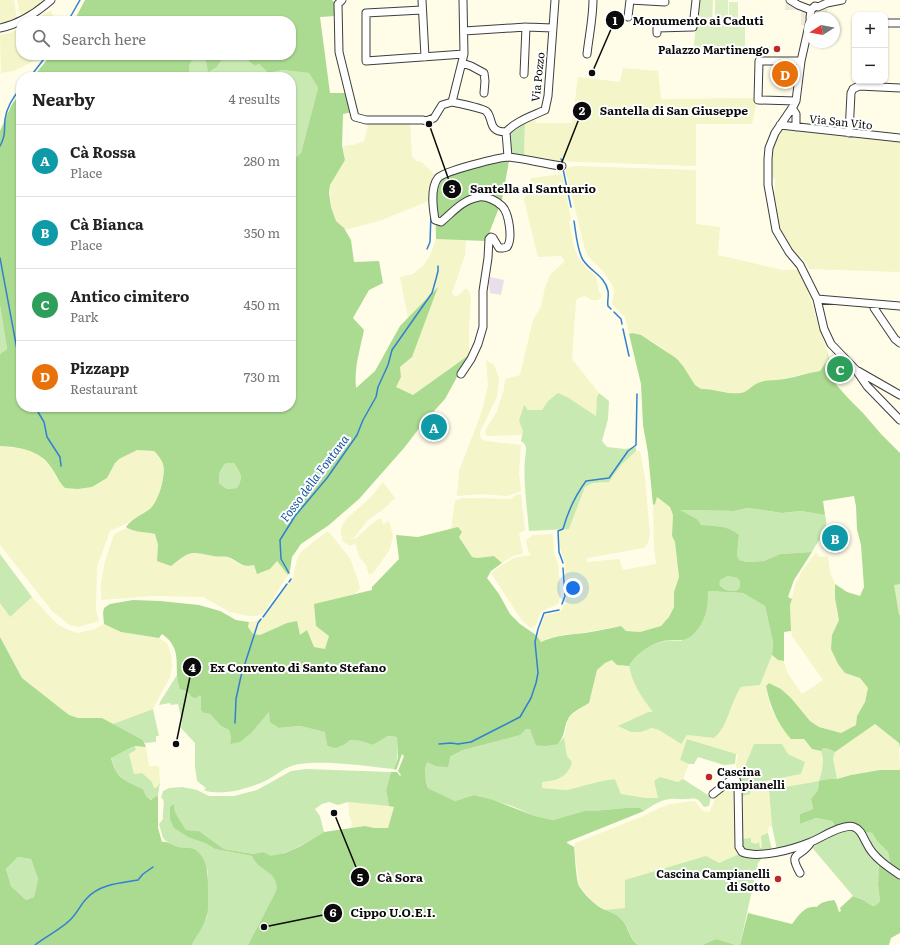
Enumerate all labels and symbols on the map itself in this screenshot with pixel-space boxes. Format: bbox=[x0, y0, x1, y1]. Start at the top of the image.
callout: Monumento ai Caduti bbox=[605, 8, 772, 32]
text: 1 bbox=[613, 11, 618, 29]
text: Monumento ai Caduti bbox=[632, 11, 764, 29]
north arrow bbox=[804, 12, 840, 48]
place label: Palazzo Martinengo bbox=[658, 41, 769, 57]
marker: Palazzo Martinengo bbox=[772, 44, 782, 54]
street label: Via Pozzo bbox=[526, 51, 548, 103]
pin: D bbox=[772, 59, 798, 89]
callout: Santella di San Giuseppe bbox=[572, 99, 756, 123]
text: 2 bbox=[579, 101, 586, 119]
text: Santella di San Giuseppe bbox=[600, 101, 748, 119]
street label: Via San Vito bbox=[809, 110, 873, 132]
callout: Santella al Santuario bbox=[442, 177, 604, 201]
text: 3 bbox=[449, 179, 456, 197]
text: Santella al Santuario bbox=[470, 179, 597, 197]
pin: C bbox=[827, 354, 853, 384]
pin: A bbox=[421, 412, 447, 442]
water label: Fosso della Fontana bbox=[275, 431, 353, 525]
pin: B bbox=[822, 523, 848, 553]
your location bbox=[563, 578, 583, 598]
callout: Ex Convento di Santo Stefano bbox=[182, 655, 395, 679]
text: 4 bbox=[188, 658, 196, 676]
text: Ex Convento di Santo Stefano bbox=[210, 658, 387, 676]
place label: Cascina Campianelli bbox=[717, 763, 785, 792]
marker: Cascina Campianelli bbox=[704, 772, 714, 782]
callout: Cà Sora bbox=[350, 865, 431, 889]
place label: Cascina Campianelli di Sotto bbox=[656, 865, 770, 894]
text: 5 bbox=[357, 868, 364, 886]
text: Cà Sora bbox=[377, 868, 423, 886]
marker: Cascina Campianelli di Sotto bbox=[773, 874, 783, 884]
callout: Cippo U.O.E.I. bbox=[323, 901, 444, 925]
text: 6 bbox=[329, 903, 337, 921]
text: Cippo U.O.E.I. bbox=[350, 903, 436, 921]

